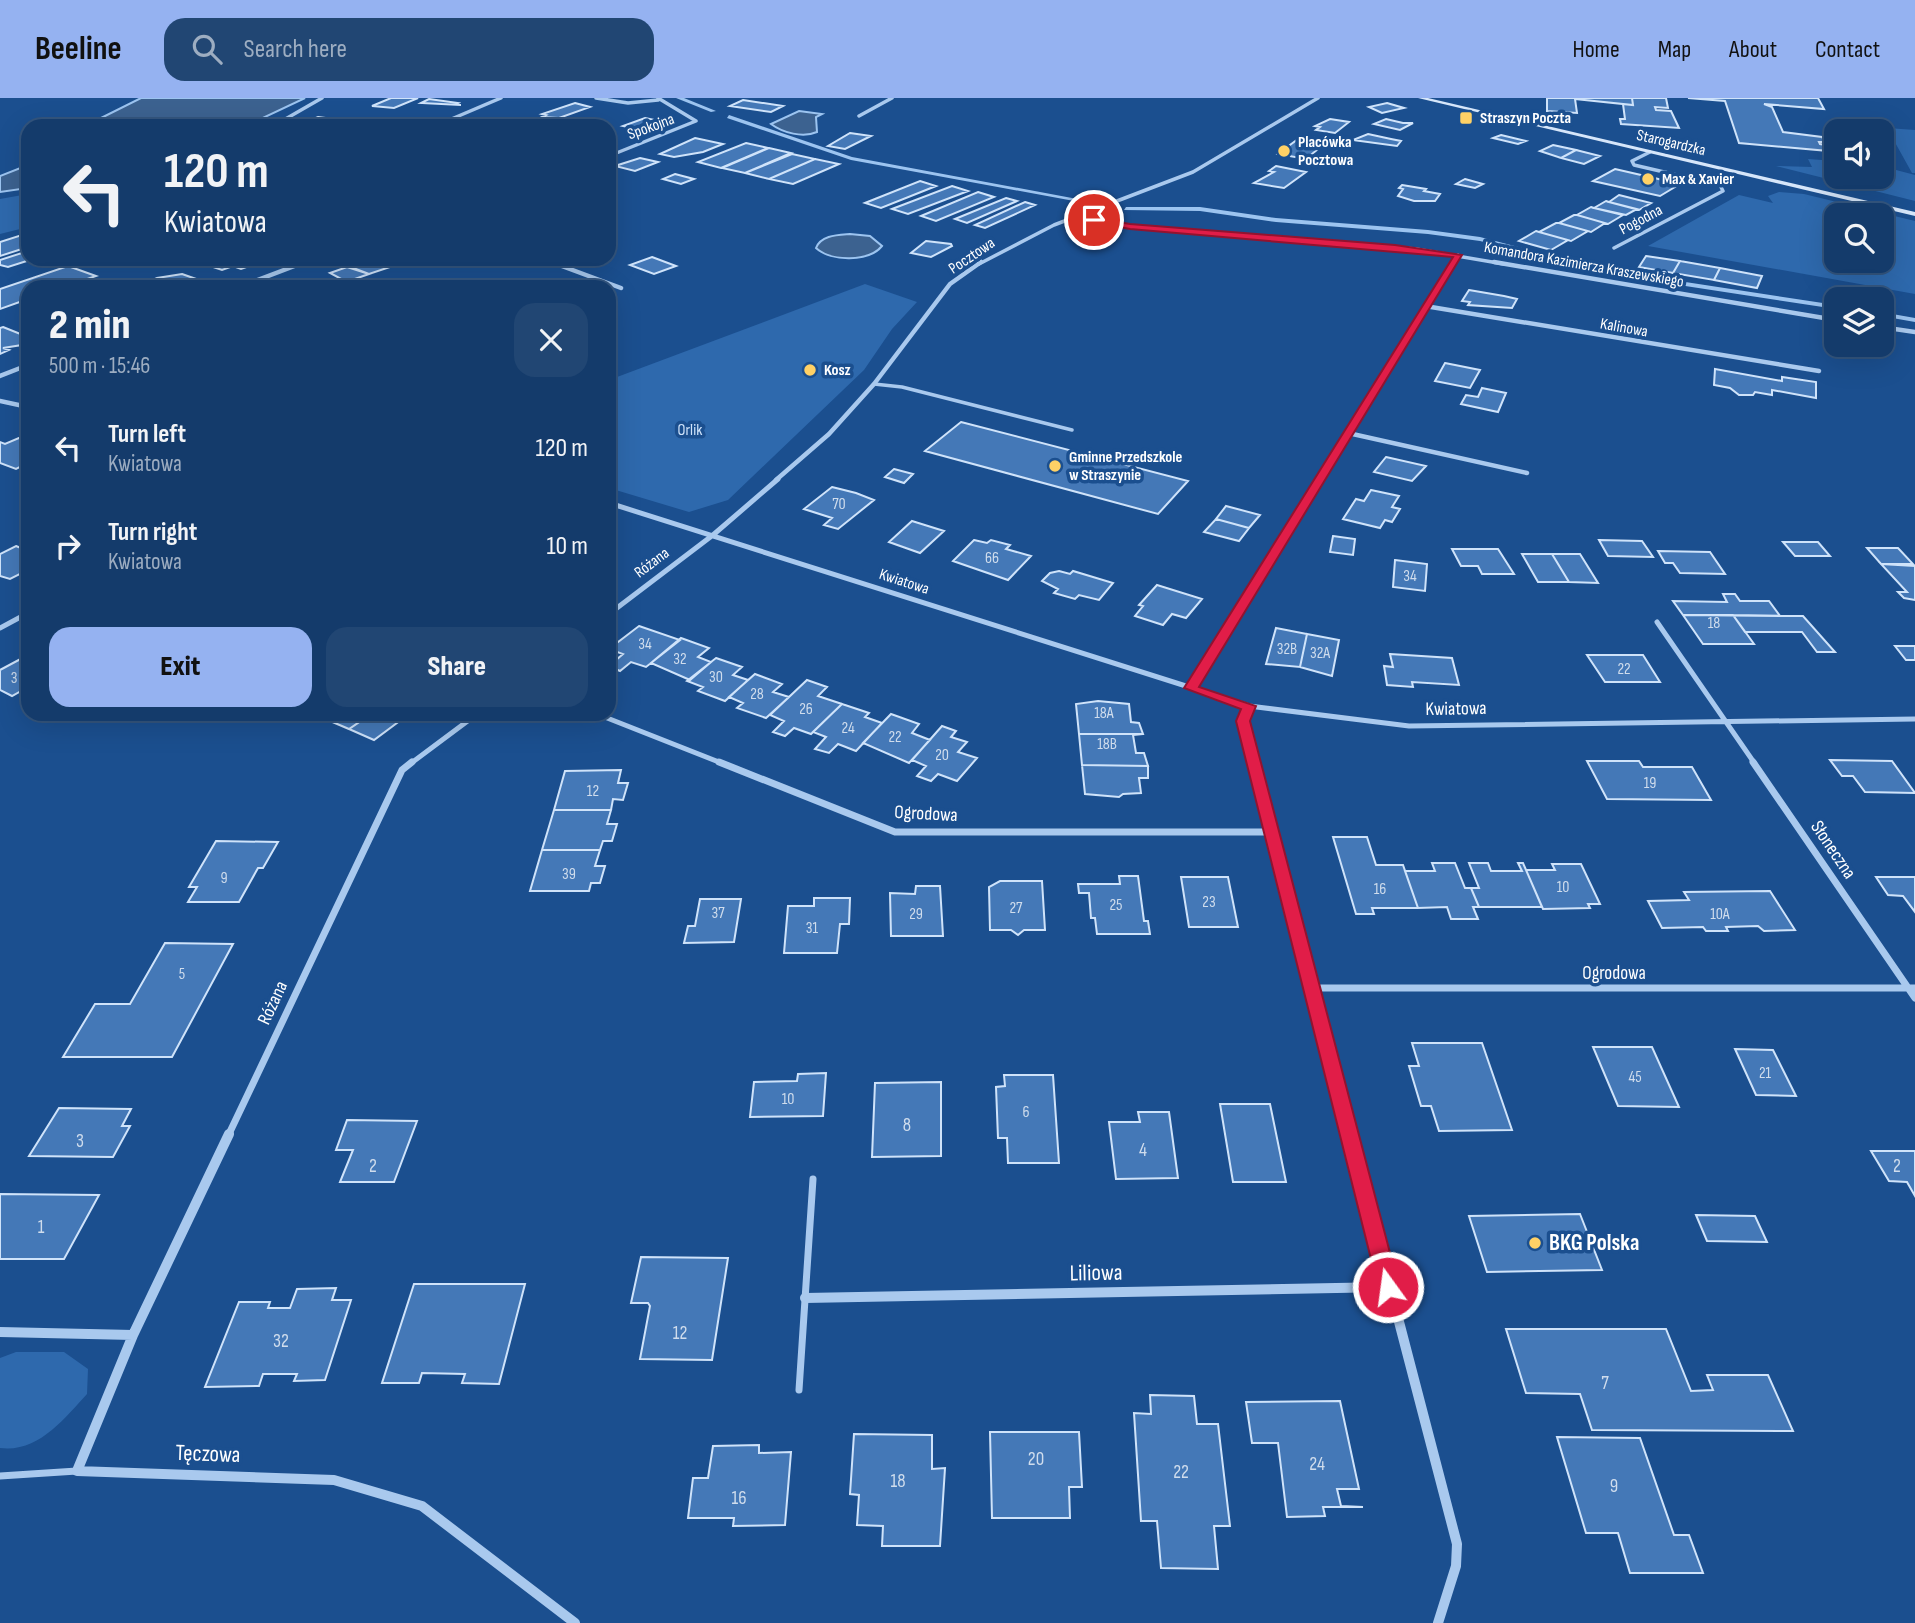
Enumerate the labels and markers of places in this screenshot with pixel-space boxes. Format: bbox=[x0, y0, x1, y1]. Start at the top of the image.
place label: Straszyn Poczta bbox=[1480, 109, 1571, 128]
marker: Straszyn Poczta bbox=[1458, 110, 1474, 126]
place label: Placówka Pocztowa bbox=[1298, 133, 1353, 170]
marker: Placówka Pocztowa bbox=[1276, 143, 1292, 159]
place label: Max & Xavier bbox=[1662, 170, 1734, 189]
marker: Max & Xavier bbox=[1640, 171, 1656, 187]
pin bbox=[1064, 190, 1124, 250]
place label: Kosz bbox=[824, 361, 851, 380]
marker: Kosz bbox=[802, 362, 818, 378]
place label: Gminne Przedszkole w Straszynie bbox=[1069, 448, 1183, 485]
marker: Gminne Przedszkole w Straszynie bbox=[1047, 458, 1063, 474]
place label: BKG Polska bbox=[1549, 1229, 1639, 1257]
marker: BKG Polska bbox=[1527, 1235, 1543, 1251]

